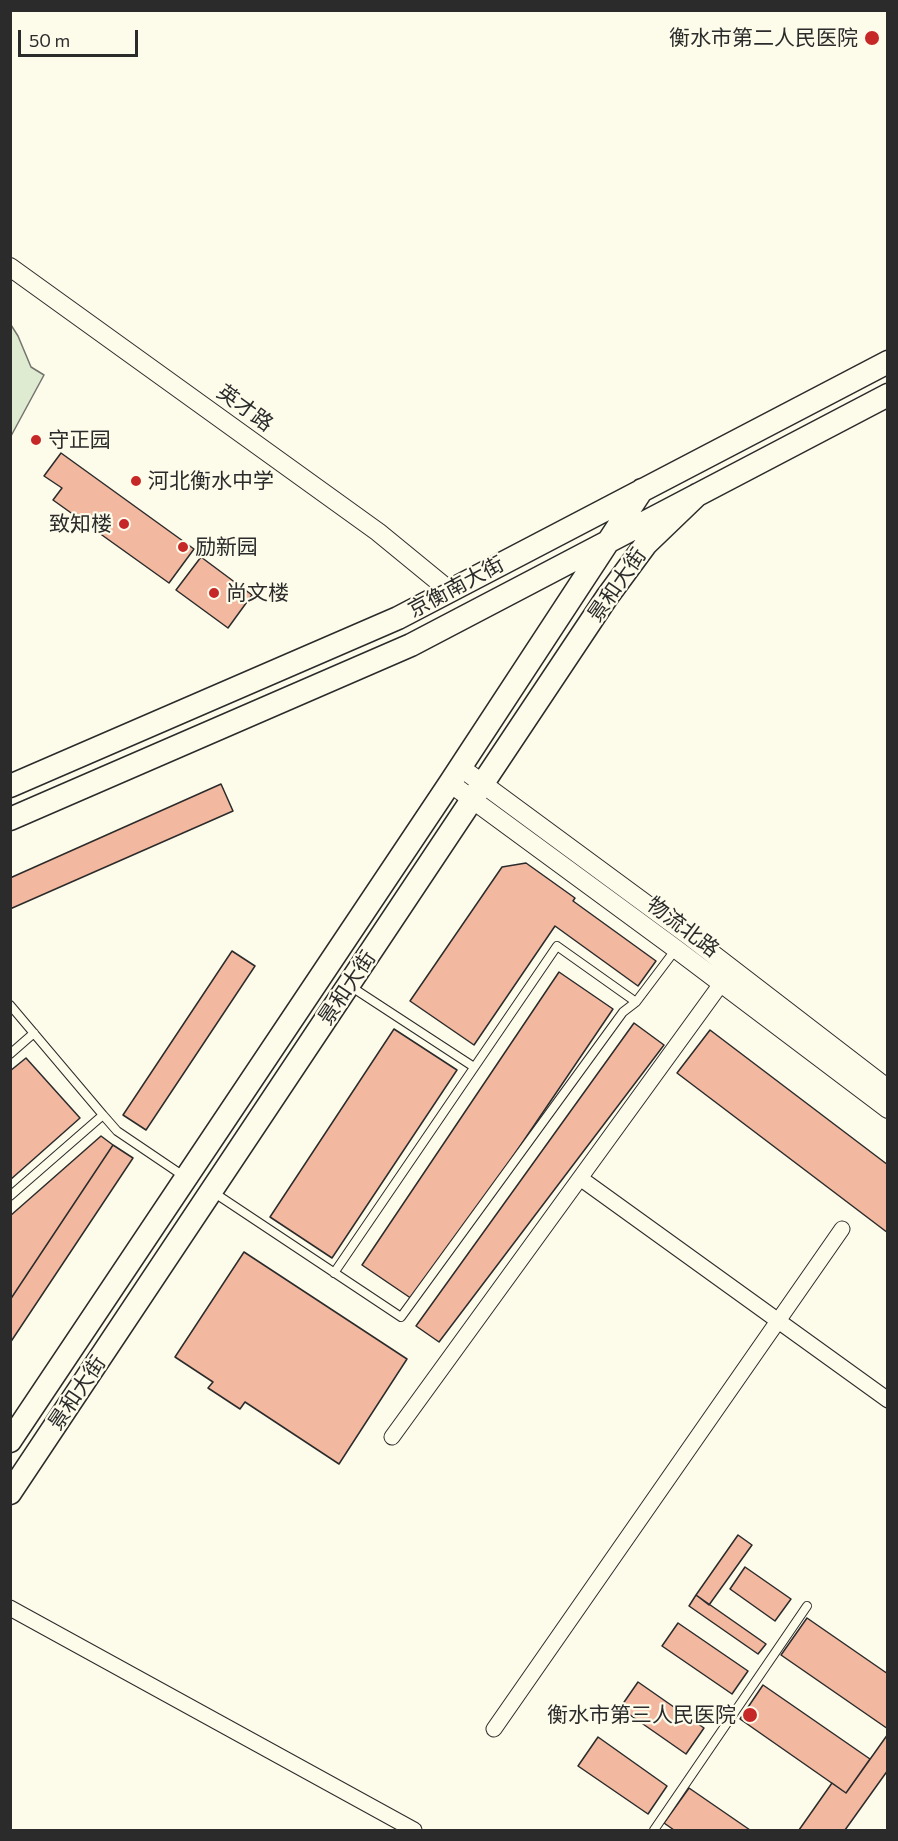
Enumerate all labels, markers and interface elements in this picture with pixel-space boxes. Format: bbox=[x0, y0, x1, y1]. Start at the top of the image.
scale bar bbox=[21, 18, 141, 56]
place label: 衡水市第二人民医院 bbox=[669, 25, 858, 51]
text: 50 m bbox=[29, 29, 70, 51]
marker: 衡水市第二人民医院 bbox=[863, 29, 881, 47]
street label: 英才路 bbox=[212, 379, 278, 437]
place label: 守正园 bbox=[48, 427, 111, 453]
marker: 守正园 bbox=[29, 433, 43, 447]
place label: 河北衡水中学 bbox=[148, 468, 274, 494]
marker: 河北衡水中学 bbox=[129, 474, 143, 488]
place label: 致知楼 bbox=[49, 511, 112, 537]
marker: 致知楼 bbox=[117, 517, 131, 531]
place label: 励新园 bbox=[195, 534, 258, 560]
marker: 励新园 bbox=[176, 540, 190, 554]
street label: 景和大街 bbox=[583, 543, 651, 627]
street label: 京衡南大街 bbox=[404, 551, 508, 623]
place label: 尚文楼 bbox=[226, 580, 289, 606]
marker: 尚文楼 bbox=[207, 586, 221, 600]
street label: 物流北路 bbox=[642, 892, 724, 962]
street label: 景和大街 bbox=[313, 946, 381, 1030]
street label: 景和大街 bbox=[43, 1351, 111, 1435]
place label: 衡水市第三人民医院 bbox=[547, 1702, 736, 1728]
marker: 衡水市第三人民医院 bbox=[741, 1706, 759, 1724]

